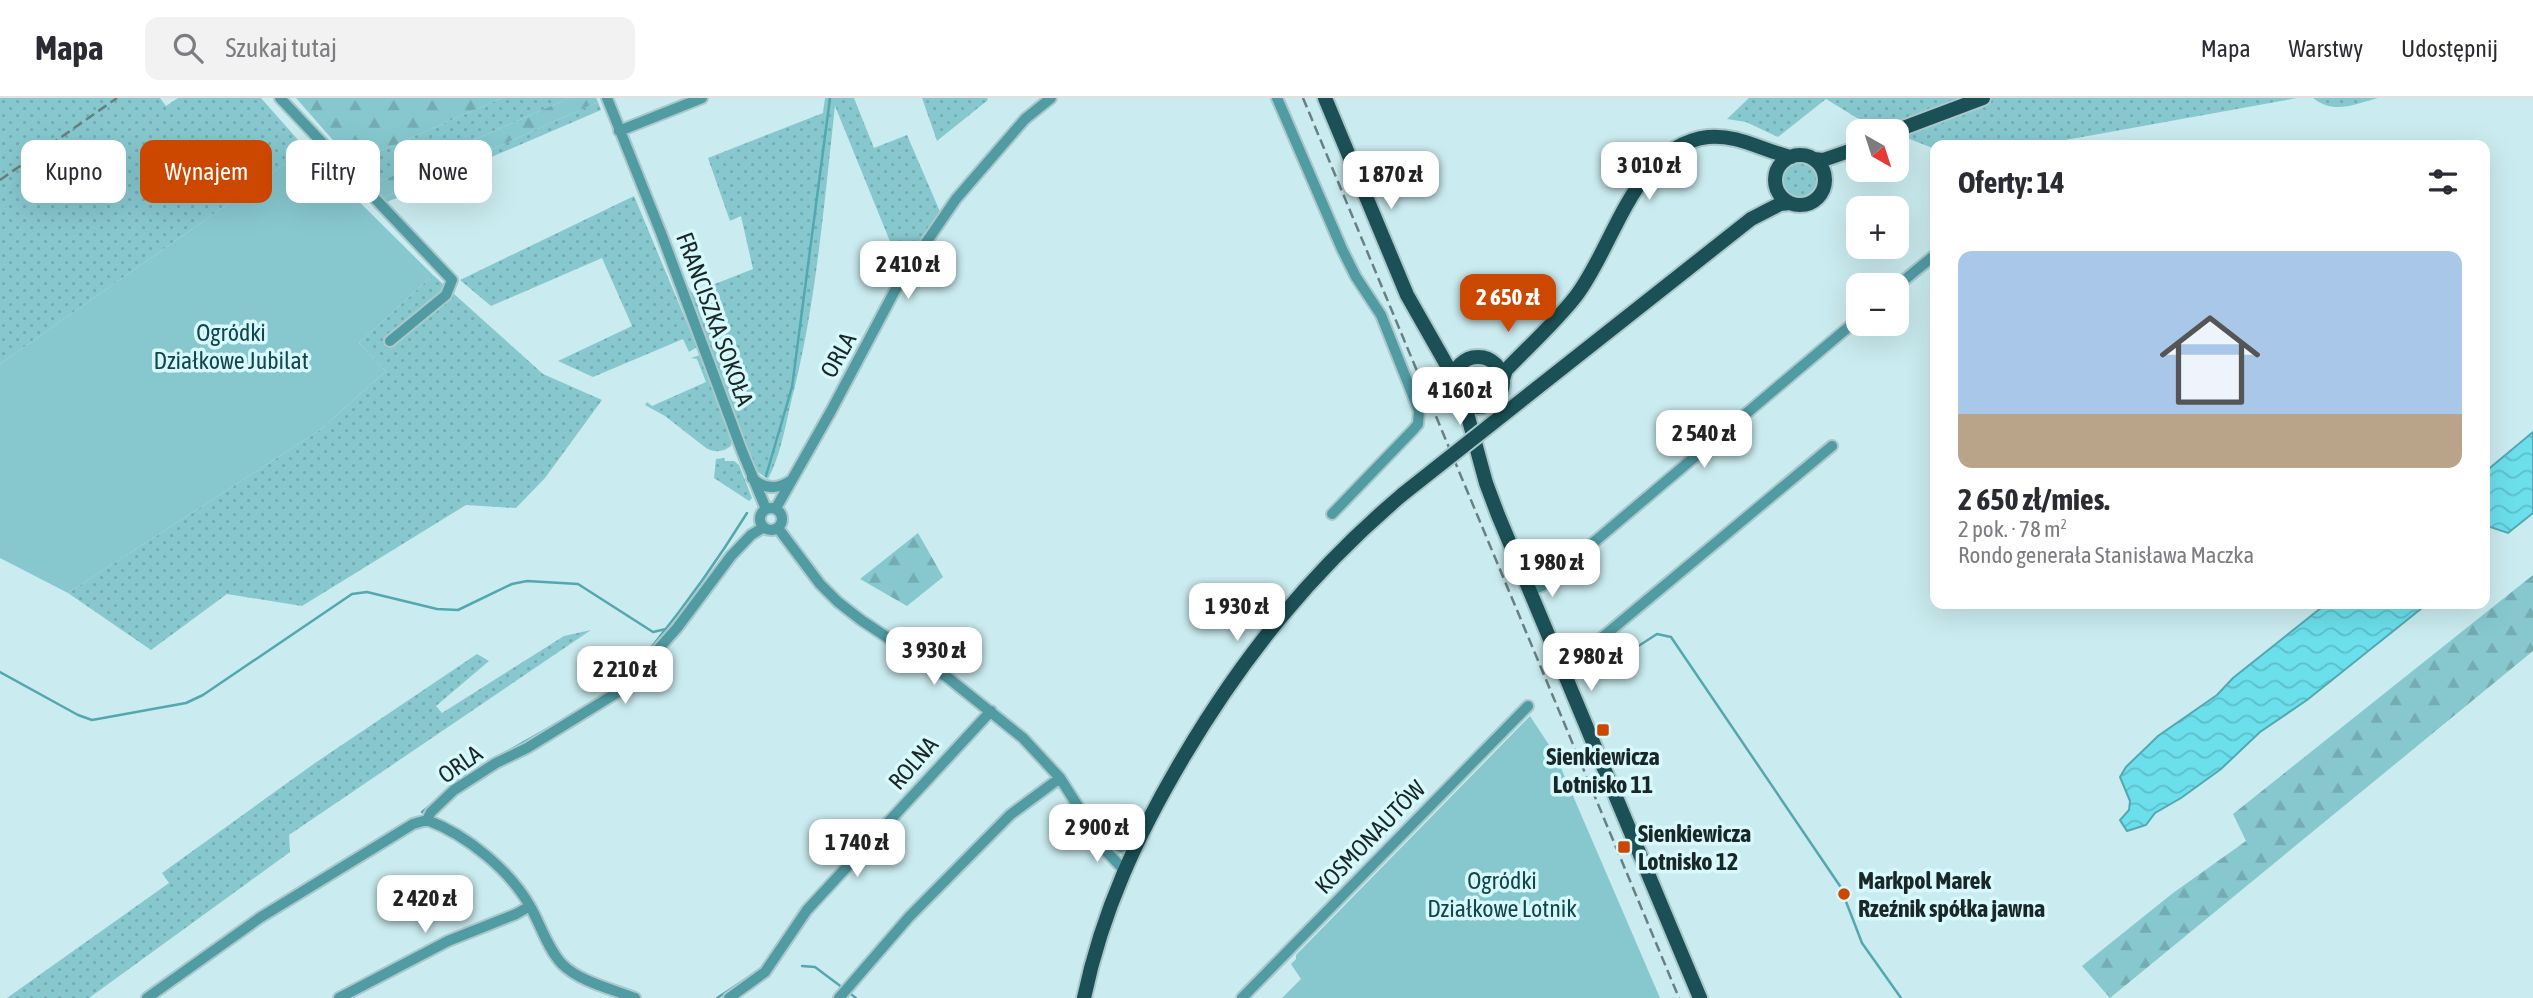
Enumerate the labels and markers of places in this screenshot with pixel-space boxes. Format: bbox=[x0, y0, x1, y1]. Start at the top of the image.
pin: 3 010 zł bbox=[1577, 142, 1721, 202]
pin: 1 870 zł bbox=[1319, 152, 1463, 211]
pin: 2 410 zł bbox=[836, 242, 980, 301]
pin: 2 650 zł bbox=[1436, 274, 1580, 334]
pin: 4 160 zł bbox=[1388, 368, 1532, 427]
pin: 2 540 zł bbox=[1632, 410, 1776, 470]
pin: 1 980 zł bbox=[1480, 540, 1624, 599]
pin: 1 930 zł bbox=[1165, 584, 1309, 643]
pin: 3 930 zł bbox=[862, 628, 1006, 687]
pin: 2 980 zł bbox=[1519, 634, 1663, 693]
pin: 2 210 zł bbox=[553, 646, 697, 706]
marker: Sienkiewicza Lotnisko 11 bbox=[1595, 722, 1611, 738]
place label: Sienkiewicza Lotnisko 11 bbox=[1546, 743, 1660, 798]
pin: 2 900 zł bbox=[1025, 804, 1169, 864]
pin: 1 740 zł bbox=[785, 820, 929, 879]
place label: Sienkiewicza Lotnisko 12 bbox=[1638, 820, 1751, 875]
marker: Sienkiewicza Lotnisko 12 bbox=[1616, 839, 1632, 855]
place label: Markpol Marek Rzeźnik spółka jawna bbox=[1858, 867, 2045, 922]
pin: 2 420 zł bbox=[353, 876, 497, 935]
marker: Markpol Marek Rzeźnik spółka jawna bbox=[1836, 886, 1852, 902]

